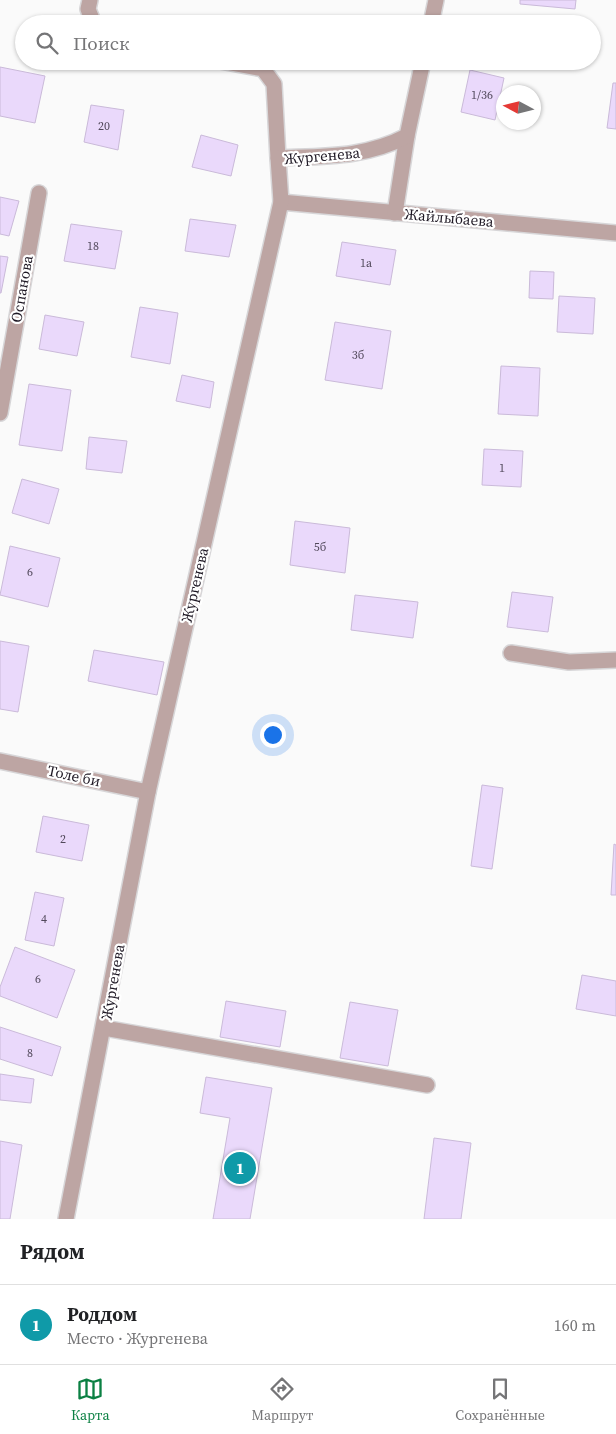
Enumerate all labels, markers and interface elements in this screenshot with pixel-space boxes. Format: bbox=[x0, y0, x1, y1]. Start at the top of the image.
search box bbox=[15, 15, 601, 70]
icon: search bbox=[33, 29, 61, 57]
text: Поиск bbox=[73, 30, 130, 56]
north arrow bbox=[496, 85, 541, 130]
house number: 1/36 bbox=[471, 87, 493, 103]
house number: 20 bbox=[98, 118, 110, 134]
street label: Жургенева bbox=[283, 142, 361, 169]
street label: Жайлыбаева bbox=[404, 203, 495, 232]
house number: 18 bbox=[87, 238, 99, 254]
street label: Оспанова bbox=[5, 253, 38, 324]
house number: 1а bbox=[360, 255, 373, 271]
house number: 3б bbox=[352, 347, 364, 363]
house number: 1 bbox=[499, 460, 505, 476]
house number: 5б bbox=[314, 539, 326, 555]
street label: Жургенева bbox=[176, 545, 213, 624]
house number: 6 bbox=[27, 564, 33, 580]
your location bbox=[260, 722, 286, 748]
street label: Толе би bbox=[46, 760, 103, 791]
house number: 2 bbox=[60, 831, 66, 847]
house number: 4 bbox=[41, 911, 47, 927]
street label: Жургенева bbox=[96, 942, 130, 1021]
house number: 6 bbox=[35, 971, 41, 987]
house number: 8 bbox=[27, 1045, 33, 1061]
pin: 1 bbox=[224, 1149, 256, 1187]
text: Рядом bbox=[20, 1237, 85, 1266]
text: Роддом bbox=[67, 1301, 137, 1327]
text: 1 bbox=[32, 1314, 40, 1336]
text: 160 m bbox=[554, 1314, 596, 1336]
text: Место · Жургенева bbox=[67, 1327, 208, 1349]
tab: Карта bbox=[71, 1375, 110, 1425]
tab: Маршрут bbox=[252, 1375, 313, 1425]
tab: Сохранённые bbox=[455, 1375, 545, 1425]

